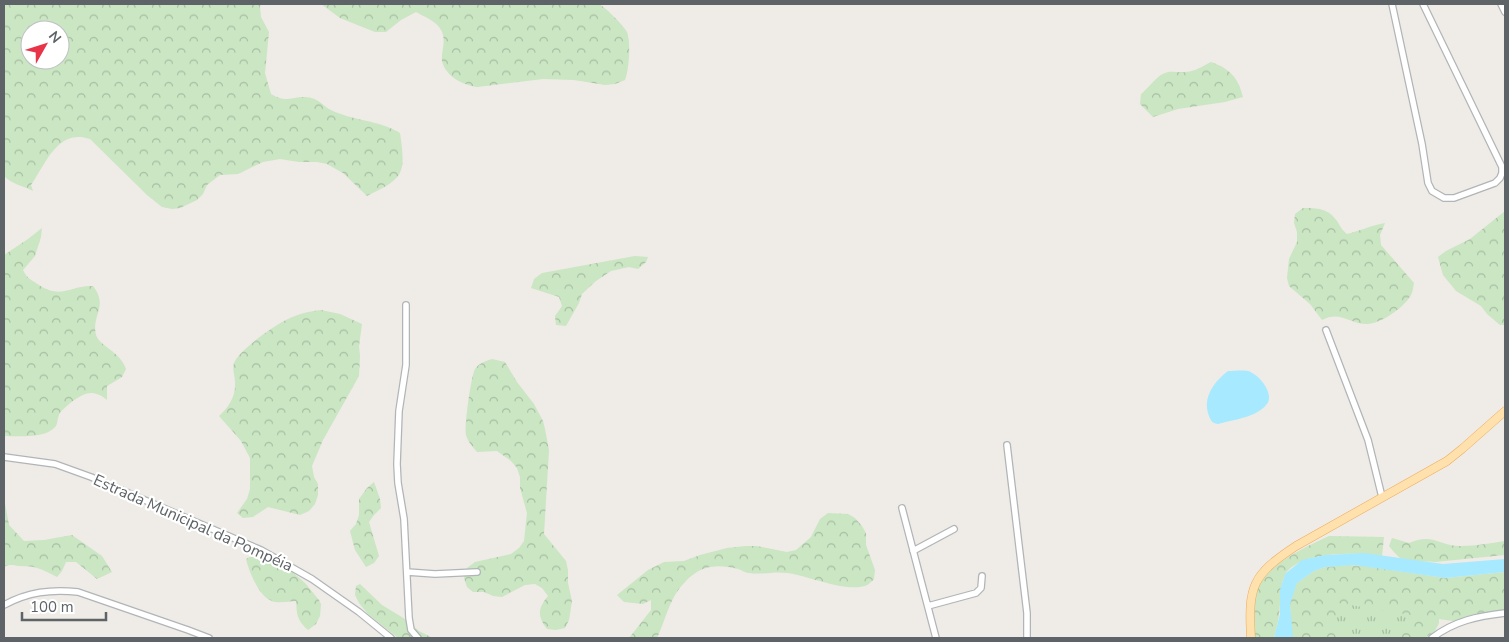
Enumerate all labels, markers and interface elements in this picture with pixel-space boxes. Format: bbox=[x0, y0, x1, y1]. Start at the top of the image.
north arrow bbox=[20, 20, 70, 70]
text: N bbox=[44, 27, 65, 47]
street label: Estrada Municipal da Pompéia bbox=[90, 469, 296, 577]
scale bar bbox=[22, 590, 106, 622]
text: 100 m bbox=[30, 597, 74, 617]

